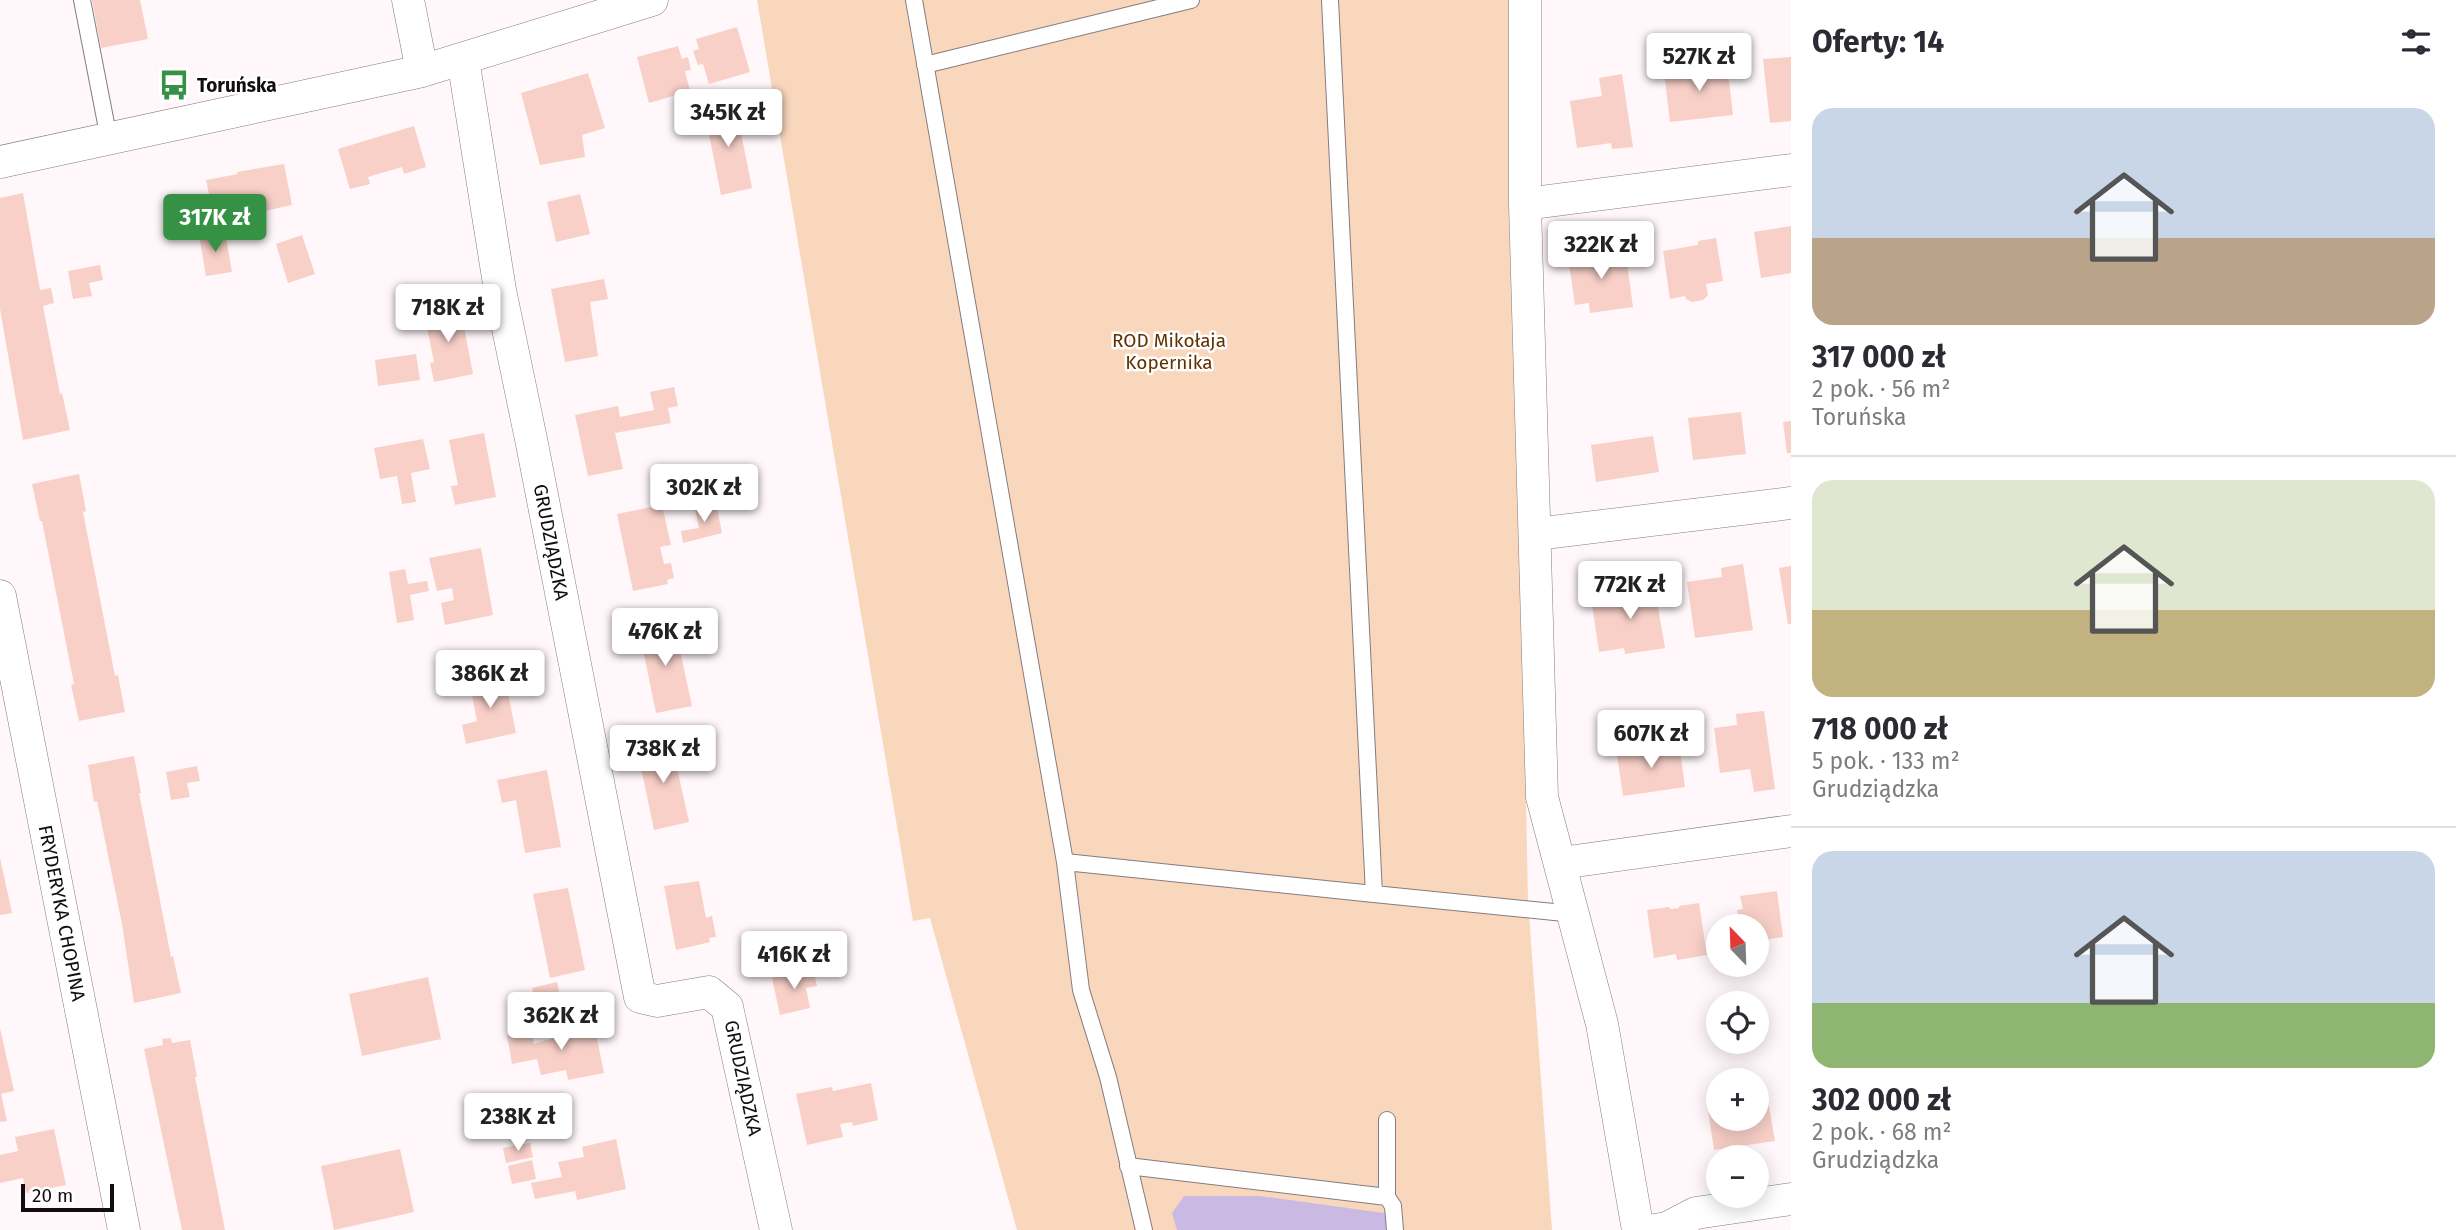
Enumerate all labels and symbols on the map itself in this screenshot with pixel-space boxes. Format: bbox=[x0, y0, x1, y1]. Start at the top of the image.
pin: 527K zł bbox=[1634, 34, 1764, 93]
bus stop icon: Toruńska bbox=[157, 68, 191, 102]
place label: Toruńska bbox=[197, 74, 277, 97]
pin: 345K zł bbox=[663, 90, 793, 149]
pin: 317K zł bbox=[150, 194, 280, 254]
pin: 322K zł bbox=[1536, 222, 1666, 281]
pin: 718K zł bbox=[383, 284, 513, 344]
park label: ROD Mikołaja Kopernika bbox=[1112, 329, 1226, 374]
pin: 302K zł bbox=[639, 464, 769, 524]
street label: GRUDZIĄDZKA bbox=[528, 482, 574, 602]
pin: 772K zł bbox=[1565, 562, 1695, 621]
pin: 476K zł bbox=[600, 608, 730, 668]
pin: 386K zł bbox=[425, 650, 555, 710]
pin: 607K zł bbox=[1586, 710, 1716, 770]
pin: 738K zł bbox=[598, 726, 728, 785]
street label: FRYDERYKA CHOPINA bbox=[34, 823, 90, 1003]
north arrow bbox=[1706, 914, 1769, 976]
pin: 416K zł bbox=[729, 932, 859, 991]
pin: 362K zł bbox=[496, 992, 626, 1052]
street label: GRUDZIĄDZKA bbox=[719, 1018, 767, 1138]
pin: 238K zł bbox=[453, 1094, 583, 1153]
scale bar bbox=[21, 1181, 114, 1213]

